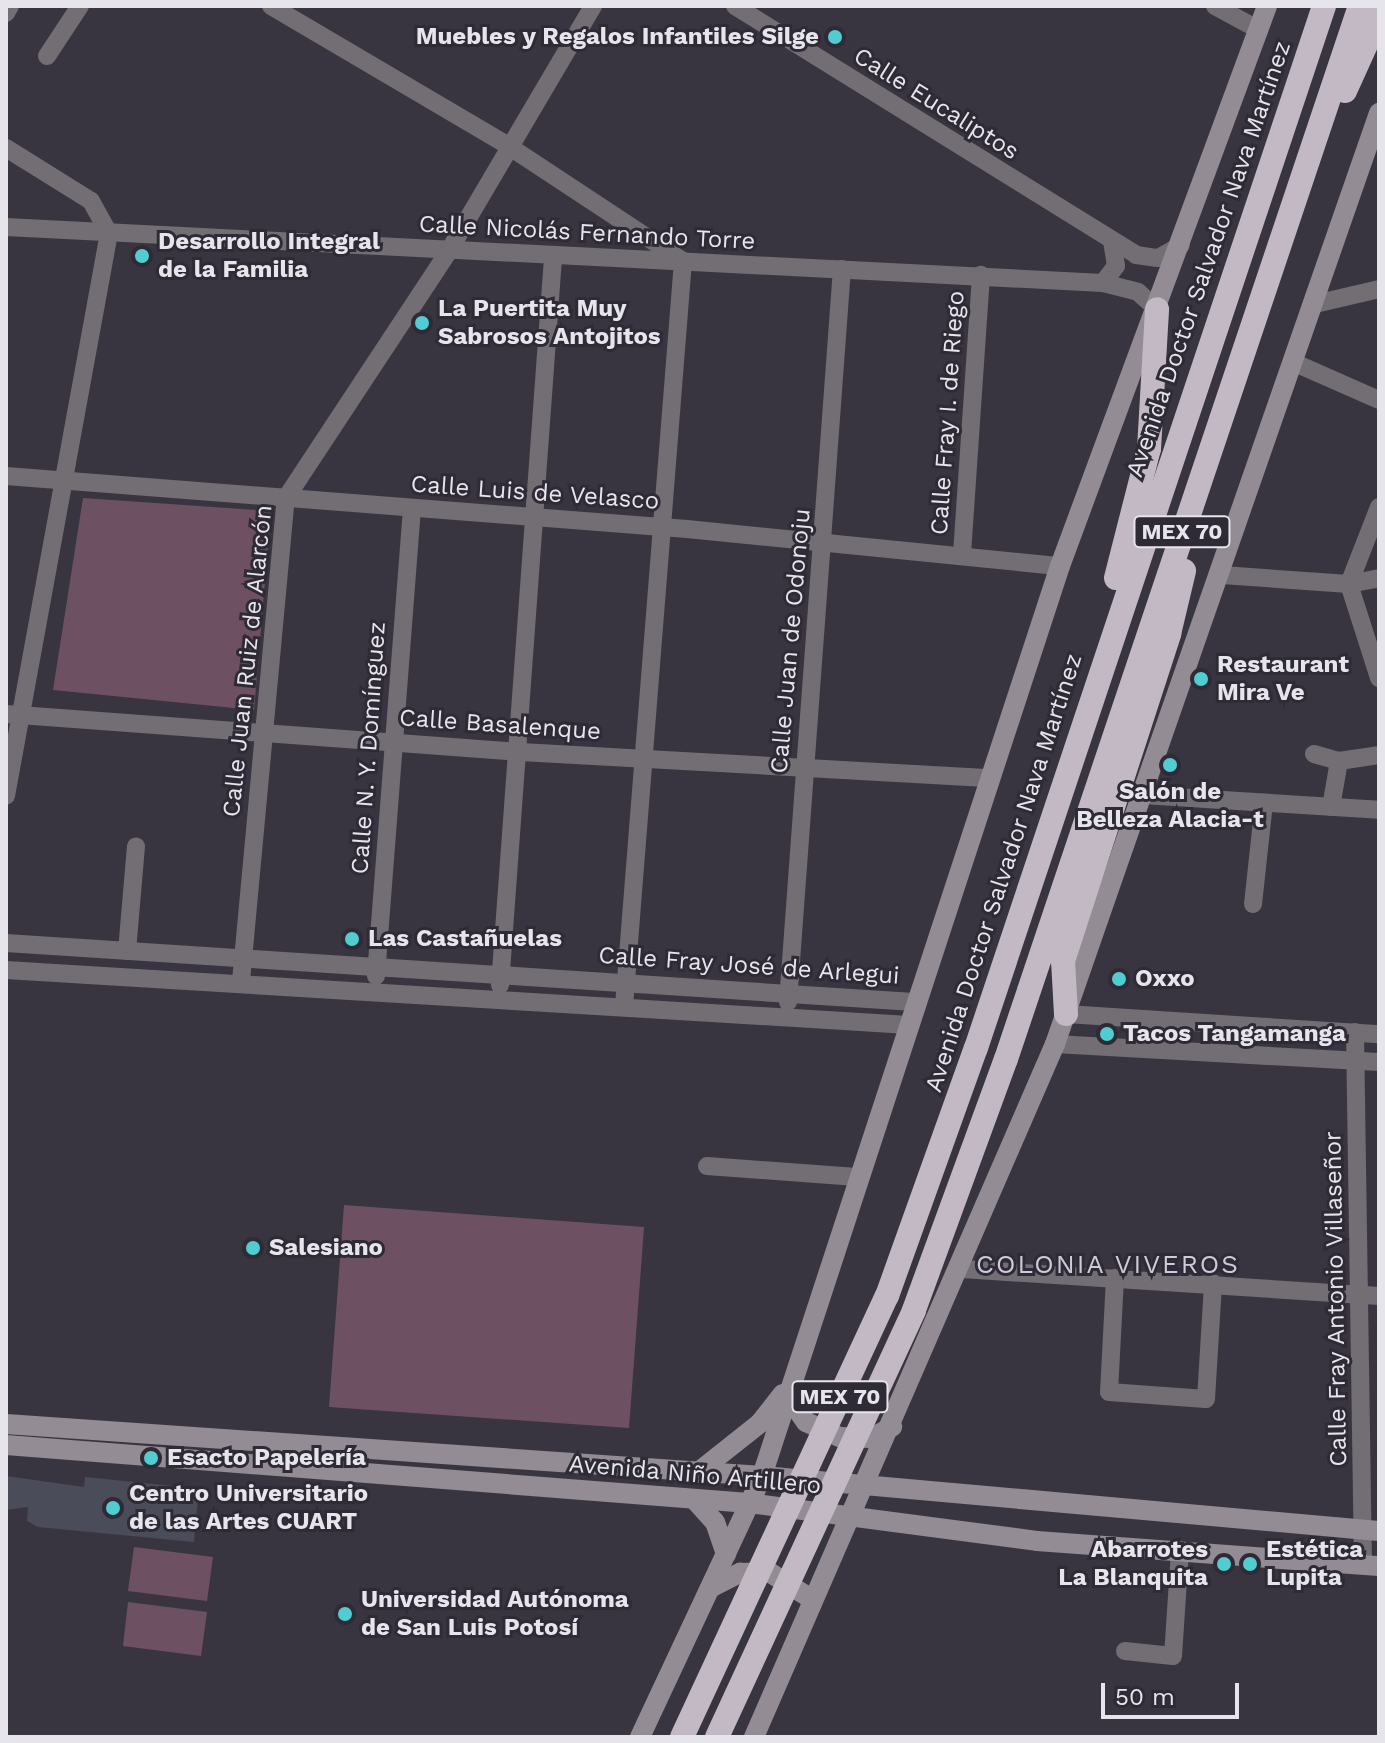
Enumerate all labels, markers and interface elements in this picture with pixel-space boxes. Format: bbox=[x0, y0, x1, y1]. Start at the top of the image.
place label: Muebles y Regalos Infantiles Silge bbox=[415, 23, 819, 51]
marker: Muebles y Regalos Infantiles Silge bbox=[826, 28, 844, 46]
street label: Avenida Doctor Salvador Nava Martínez bbox=[1120, 36, 1298, 482]
street label: Calle Eucaliptos bbox=[848, 42, 1024, 166]
street label: Calle Nicolás Fernando Torre bbox=[418, 210, 756, 256]
place label: Desarrollo Integral de la Familia bbox=[158, 228, 380, 284]
marker: Desarrollo Integral de la Familia bbox=[133, 247, 151, 265]
street label: Calle Fray I. de Riego bbox=[925, 290, 971, 536]
place label: La Puertita Muy Sabrosos Antojitos bbox=[438, 295, 661, 351]
marker: La Puertita Muy Sabrosos Antojitos bbox=[413, 314, 431, 332]
street label: Calle Luis de Velasco bbox=[409, 470, 661, 516]
street label: Calle Juan Ruiz de Alarcón bbox=[217, 503, 279, 819]
street label: Calle Juan de Odonoju bbox=[765, 507, 817, 775]
road number: MEX 70 bbox=[1132, 514, 1232, 550]
street label: Calle N. Y. Domínguez bbox=[346, 620, 392, 876]
street label: Avenida Doctor Salvador Nava Martínez bbox=[919, 649, 1089, 1097]
place label: Restaurant Mira Ve bbox=[1217, 651, 1349, 707]
marker: Restaurant Mira Ve bbox=[1192, 670, 1210, 688]
street label: Calle Basalenque bbox=[398, 704, 602, 746]
marker: Salón de Belleza Alacia-t bbox=[1161, 756, 1179, 774]
place label: Salón de Belleza Alacia-t bbox=[1076, 778, 1264, 834]
place label: Las Castañuelas bbox=[368, 925, 562, 953]
marker: Las Castañuelas bbox=[343, 930, 361, 948]
street label: Calle Fray José de Arlegui bbox=[597, 941, 901, 991]
place label: Oxxo bbox=[1135, 965, 1195, 993]
marker: Oxxo bbox=[1110, 970, 1128, 988]
place label: Tacos Tangamanga bbox=[1123, 1020, 1346, 1048]
marker: Tacos Tangamanga bbox=[1098, 1025, 1116, 1043]
street label: Calle Fray Antonio Villaseñor bbox=[1319, 1130, 1353, 1468]
place label: Salesiano bbox=[269, 1234, 383, 1262]
marker: Salesiano bbox=[244, 1239, 262, 1257]
district label: COLONIA VIVEROS bbox=[975, 1249, 1241, 1281]
road number: MEX 70 bbox=[790, 1379, 890, 1415]
place label: Esacto Papelería bbox=[167, 1444, 366, 1472]
marker: Esacto Papelería bbox=[142, 1449, 160, 1467]
street label: Avenida Niño Artillero bbox=[567, 1450, 823, 1500]
place label: Centro Universitario de las Artes CUART bbox=[129, 1480, 368, 1536]
marker: Centro Universitario de las Artes CUART bbox=[104, 1499, 122, 1517]
place label: Abarrotes La Blanquita bbox=[1058, 1536, 1208, 1592]
place label: Estética Lupita bbox=[1266, 1536, 1363, 1592]
marker: Abarrotes La Blanquita bbox=[1215, 1555, 1233, 1573]
marker: Estética Lupita bbox=[1241, 1555, 1259, 1573]
place label: Universidad Autónoma de San Luis Potosí bbox=[361, 1586, 629, 1642]
marker: Universidad Autónoma de San Luis Potosí bbox=[336, 1605, 354, 1623]
scale bar bbox=[1105, 1667, 1243, 1717]
text: 50 m bbox=[1115, 1683, 1175, 1711]

